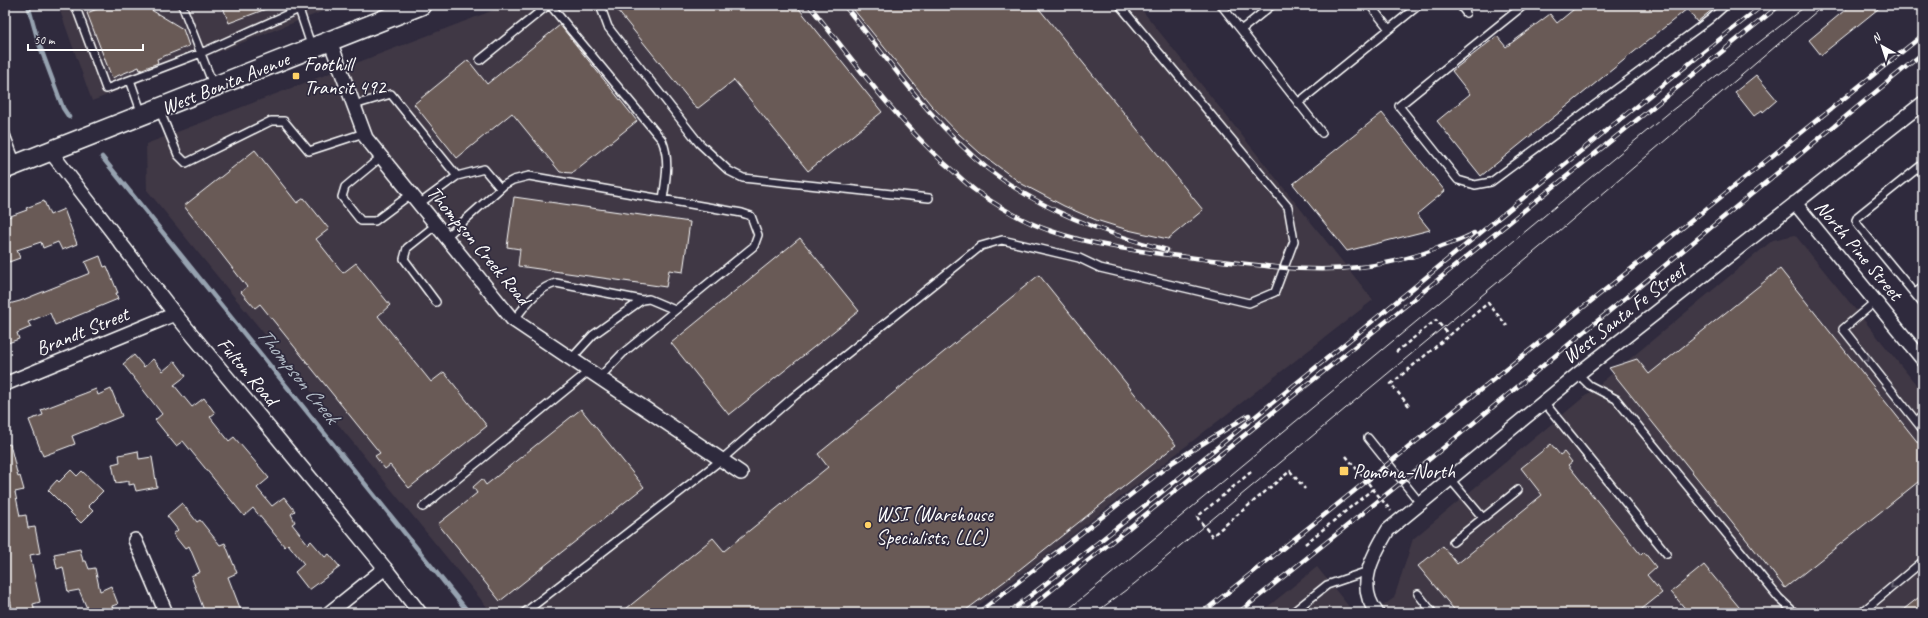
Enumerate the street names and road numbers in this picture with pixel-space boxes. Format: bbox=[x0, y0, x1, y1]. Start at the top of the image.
street label: West Bonita Avenue bbox=[158, 46, 294, 120]
street label: Thompson Creek Road bbox=[421, 180, 538, 313]
street label: North Pine Street bbox=[1809, 195, 1909, 307]
street label: West Santa Fe Street bbox=[1558, 255, 1694, 369]
street label: Brandt Street bbox=[32, 301, 134, 361]
street label: Fulton Road bbox=[212, 332, 285, 413]

